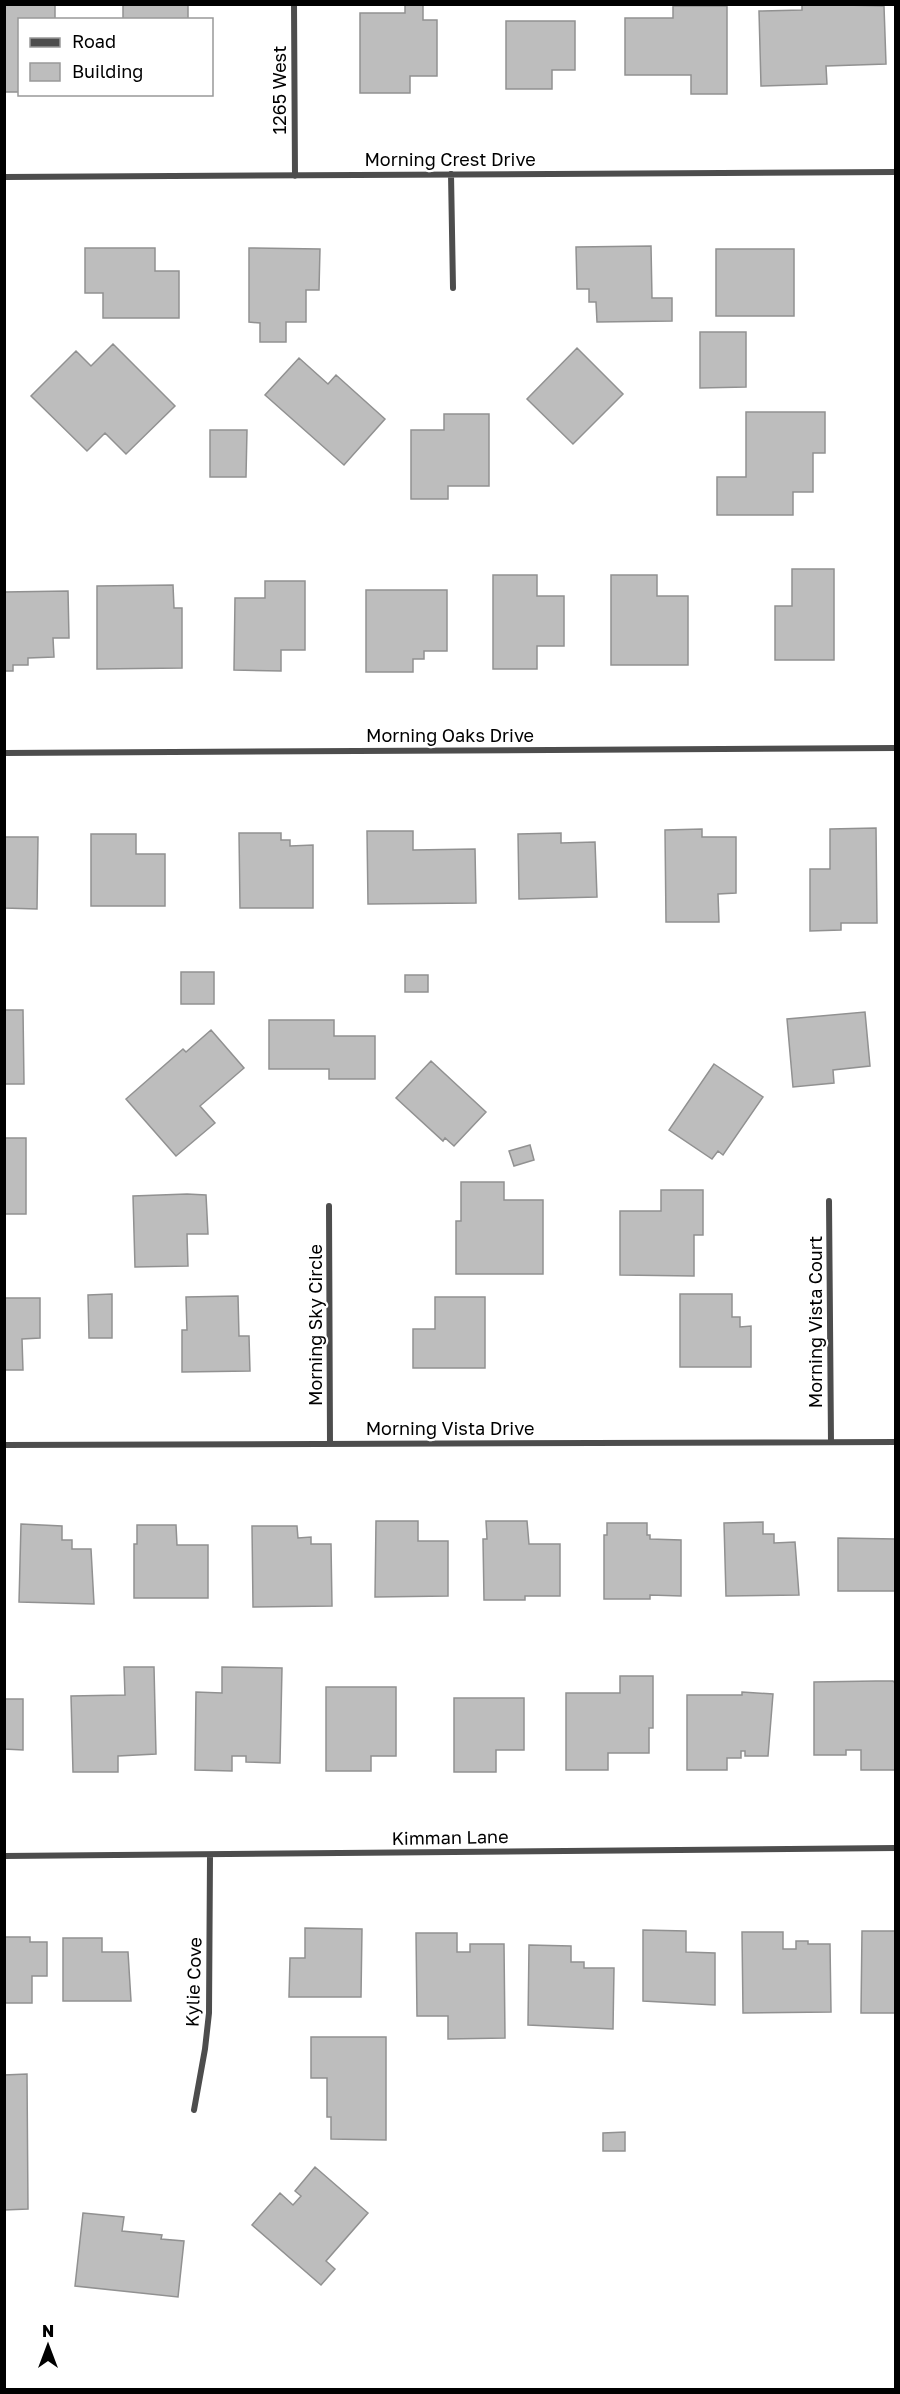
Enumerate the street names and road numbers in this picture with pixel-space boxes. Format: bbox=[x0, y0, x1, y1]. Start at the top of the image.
street label: 1265 West bbox=[268, 46, 290, 134]
street label: Morning Crest Drive bbox=[364, 148, 536, 170]
street label: Morning Oaks Drive bbox=[366, 724, 534, 746]
street label: Morning Vista Court bbox=[804, 1236, 826, 1408]
street label: Morning Sky Circle bbox=[304, 1244, 326, 1406]
street label: Morning Vista Drive bbox=[366, 1417, 534, 1439]
street label: Kimman Lane bbox=[391, 1825, 509, 1849]
street label: Kylie Cove bbox=[180, 1937, 206, 2027]

